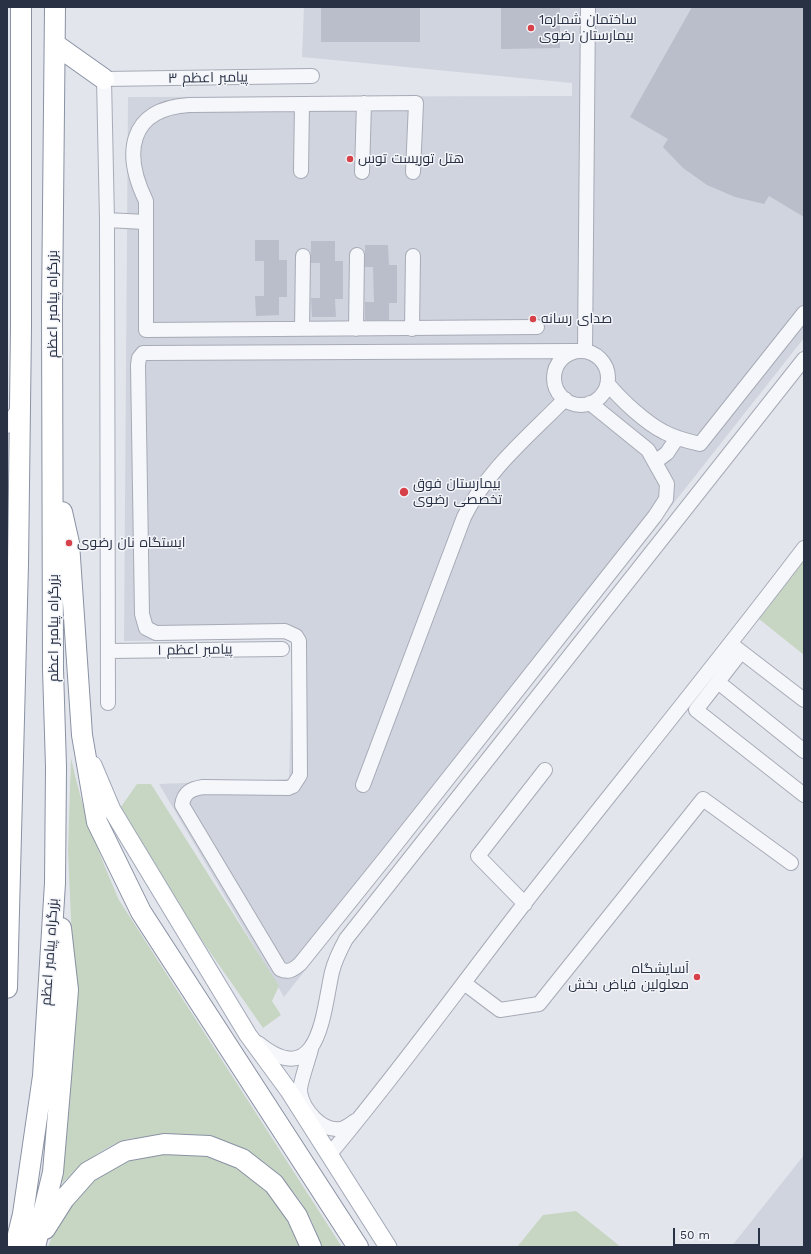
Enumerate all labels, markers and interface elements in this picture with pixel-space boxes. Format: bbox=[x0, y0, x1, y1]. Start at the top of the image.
place label: ساختمان شماره1 بیمارستان رضوی bbox=[539, 12, 637, 44]
marker: ساختمان شماره1 بیمارستان رضوی bbox=[526, 23, 536, 33]
street label: پیامبر اعظم ۳ bbox=[168, 69, 248, 87]
place label: هتل توریست توس bbox=[358, 151, 464, 167]
marker: هتل توریست توس bbox=[345, 154, 355, 164]
street label: بزرگراه پیامبر اعظم bbox=[45, 250, 61, 358]
place label: صدای رسانه bbox=[541, 311, 612, 327]
marker: صدای رسانه bbox=[528, 314, 538, 324]
place label: بیمارستان فوق تخصصی رضوی bbox=[413, 476, 502, 508]
marker: بیمارستان فوق تخصصی رضوی bbox=[398, 486, 410, 498]
place label: ایستگاه نان رضوی bbox=[77, 535, 185, 551]
marker: ایستگاه نان رضوی bbox=[64, 538, 74, 548]
street label: بزرگراه پیامبر اعظم bbox=[46, 574, 62, 682]
street label: پیامبر اعظم ۱ bbox=[157, 641, 233, 659]
street label: بزرگراه پیامبر اعظم bbox=[38, 898, 62, 1006]
place label: آسایشگاه معلولین فیاض بخش bbox=[568, 961, 689, 994]
marker: آسایشگاه معلولین فیاض بخش bbox=[692, 972, 702, 982]
scale bar bbox=[675, 1220, 762, 1246]
text: 50 m bbox=[680, 1228, 710, 1242]

